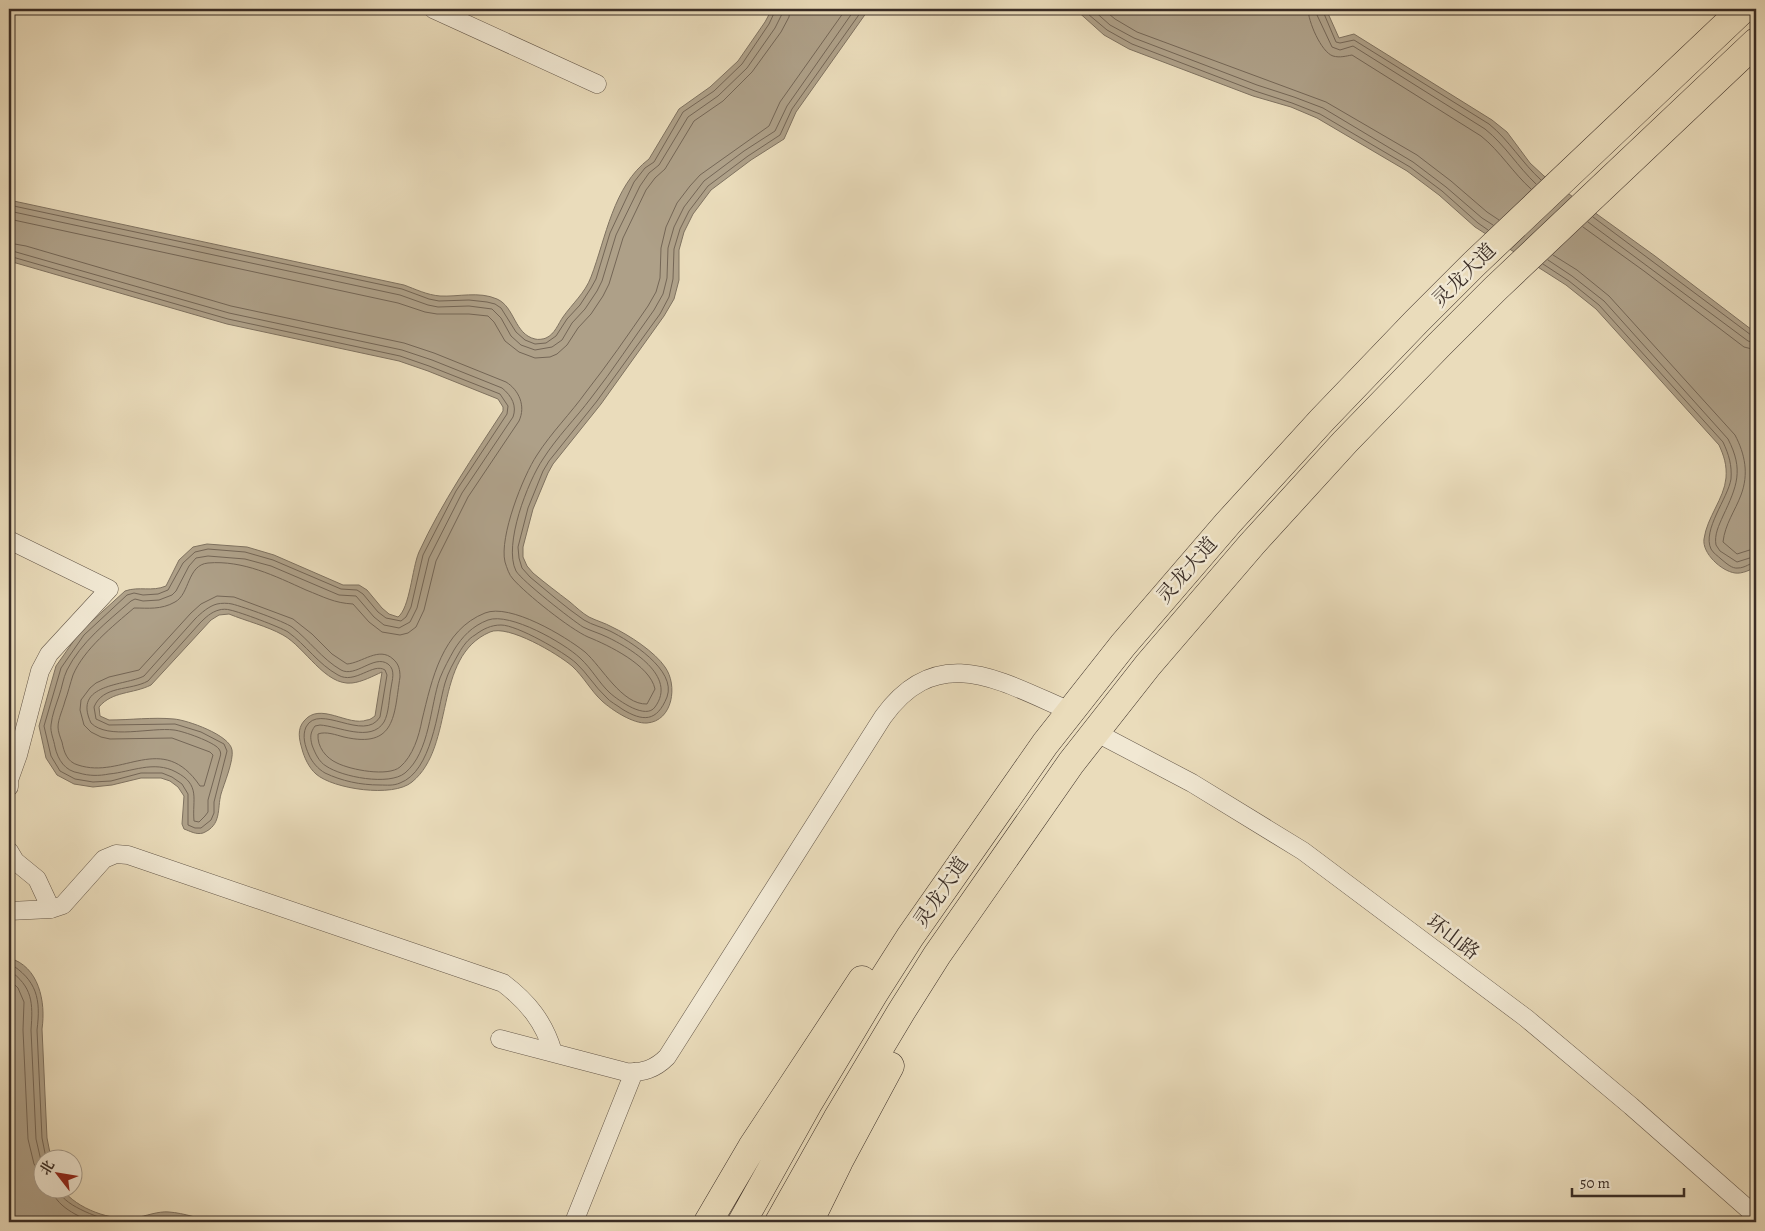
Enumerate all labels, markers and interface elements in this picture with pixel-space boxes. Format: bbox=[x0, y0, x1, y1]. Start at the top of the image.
street label: 灵龙大道 bbox=[1426, 237, 1502, 313]
street label: 灵龙大道 bbox=[1151, 531, 1223, 609]
street label: 灵龙大道 bbox=[907, 851, 975, 933]
street label: 环山路 bbox=[1421, 908, 1485, 966]
north arrow bbox=[32, 1148, 82, 1198]
text: 北 bbox=[36, 1157, 59, 1178]
scale bar bbox=[1572, 1166, 1685, 1198]
text: 50 m bbox=[1580, 1173, 1610, 1193]

